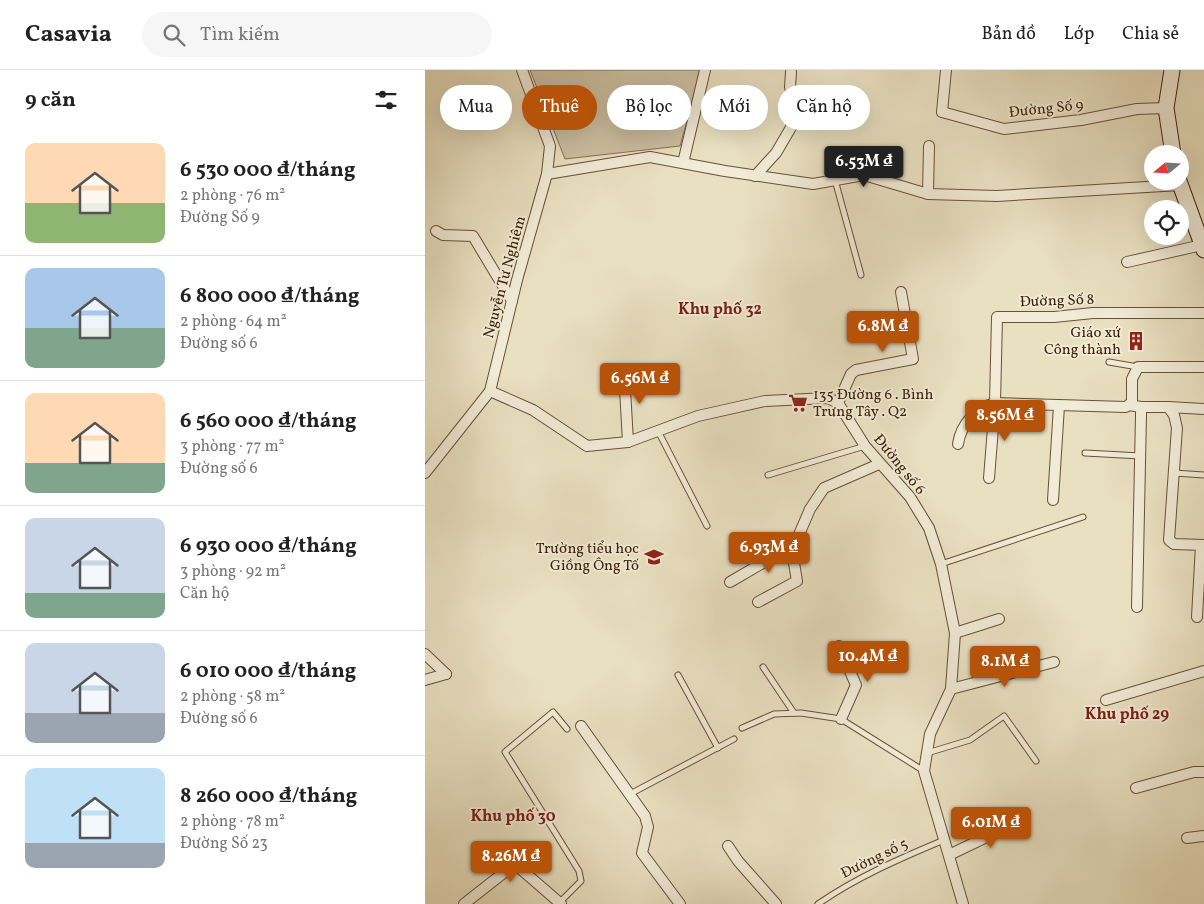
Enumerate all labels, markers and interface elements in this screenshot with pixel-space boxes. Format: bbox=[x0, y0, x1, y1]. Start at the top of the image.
search box bbox=[142, 12, 492, 57]
text: Casavia bbox=[25, 18, 112, 52]
icon: search bbox=[160, 21, 188, 49]
text: Tìm kiếm bbox=[200, 22, 280, 48]
text: Bản đồ bbox=[982, 22, 1036, 47]
text: Lớp bbox=[1064, 22, 1094, 47]
text: Chia sẻ bbox=[1122, 22, 1179, 47]
chip: Mua bbox=[440, 85, 512, 130]
chip: Thuê bbox=[522, 85, 597, 130]
chip: Bộ lọc bbox=[607, 85, 691, 130]
chip: Mới bbox=[701, 85, 768, 130]
chip: Căn hộ bbox=[778, 85, 870, 130]
text: 9 căn bbox=[25, 86, 76, 115]
icon: filters bbox=[372, 86, 400, 114]
street label: Đường Số 9 bbox=[1008, 95, 1085, 124]
north arrow bbox=[1144, 145, 1189, 190]
map controls bbox=[1144, 145, 1189, 245]
pin: 6.53M ₫ bbox=[818, 146, 910, 188]
text: 6.53M ₫ bbox=[835, 151, 893, 173]
text: 6 530 000 ₫/tháng bbox=[180, 156, 355, 185]
icon: home bbox=[65, 163, 125, 223]
text: 2 phòng · 76 m² bbox=[180, 185, 285, 207]
button: locate bbox=[1144, 200, 1189, 245]
text: Đường Số 9 bbox=[180, 207, 260, 229]
street label: Nguyễn Tư Nghiêm bbox=[479, 214, 532, 341]
text: 6 800 000 ₫/tháng bbox=[180, 282, 360, 311]
icon: home bbox=[65, 288, 125, 348]
street label: Đường Số 8 bbox=[1019, 290, 1095, 313]
district label: Khu phố 32 bbox=[678, 299, 762, 321]
pin: 6.8M ₫ bbox=[842, 310, 924, 353]
text: 2 phòng · 64 m² bbox=[180, 311, 287, 333]
text: 6.8M ₫ bbox=[858, 316, 908, 338]
place label: Giáo xứ Công thành bbox=[1044, 323, 1121, 361]
building icon: Giáo xứ Công thành bbox=[1125, 330, 1147, 352]
text: Đường số 6 bbox=[180, 333, 258, 355]
pin: 6.56M ₫ bbox=[594, 362, 686, 405]
text: 6.56M ₫ bbox=[611, 368, 669, 390]
place label: 135 Đường 6 . Bình Trưng Tây . Q2 bbox=[813, 385, 933, 423]
supermarket icon: 135 Đường 6 . Bình Trưng Tây . Q2 bbox=[787, 392, 809, 414]
pin: 8.56M ₫ bbox=[959, 400, 1051, 442]
text: 8.56M ₫ bbox=[976, 405, 1034, 427]
text: 6 560 000 ₫/tháng bbox=[180, 407, 357, 436]
icon: home bbox=[65, 413, 125, 473]
street label: Đường số 6 bbox=[868, 430, 930, 500]
text: 3 phòng · 77 m² bbox=[180, 436, 285, 458]
text: Đường số 6 bbox=[180, 458, 258, 480]
text: 6 930 000 ₫/tháng bbox=[180, 532, 357, 561]
pin: 6.93M ₫ bbox=[723, 532, 815, 574]
text: 6.93M ₫ bbox=[740, 537, 798, 559]
icon: home bbox=[65, 538, 125, 598]
place label: Trường tiểu học Giồng Ông Tố bbox=[536, 539, 639, 577]
school or university icon: Trường tiểu học Giồng Ông Tố bbox=[643, 546, 665, 568]
text: 3 phòng · 92 m² bbox=[180, 561, 286, 583]
text: Căn hộ bbox=[180, 583, 229, 605]
pin: 10.4M ₫ bbox=[822, 640, 914, 683]
text: 10.4M ₫ bbox=[839, 646, 897, 668]
pin: 8.1M ₫ bbox=[964, 646, 1046, 688]
text: 8.1M ₫ bbox=[981, 651, 1029, 673]
text: 6 010 000 ₫/tháng bbox=[180, 657, 356, 686]
icon: home bbox=[65, 663, 125, 723]
text: 2 phòng · 58 m² bbox=[180, 686, 285, 708]
district label: Khu phố 29 bbox=[1085, 704, 1169, 726]
text: Đường số 6 bbox=[180, 708, 258, 730]
text: 8 260 000 ₫/tháng bbox=[180, 782, 357, 811]
icon: home bbox=[65, 788, 125, 848]
district label: Khu phố 30 bbox=[470, 806, 556, 828]
pin: 6.01M ₫ bbox=[945, 806, 1037, 849]
text: 2 phòng · 78 m² bbox=[180, 811, 285, 833]
text: 6.01M ₫ bbox=[962, 812, 1020, 834]
text: Đường Số 23 bbox=[180, 833, 268, 855]
street label: Đường số 5 bbox=[838, 834, 912, 885]
pin: 8.26M ₫ bbox=[465, 840, 557, 883]
text: 8.26M ₫ bbox=[482, 846, 540, 868]

